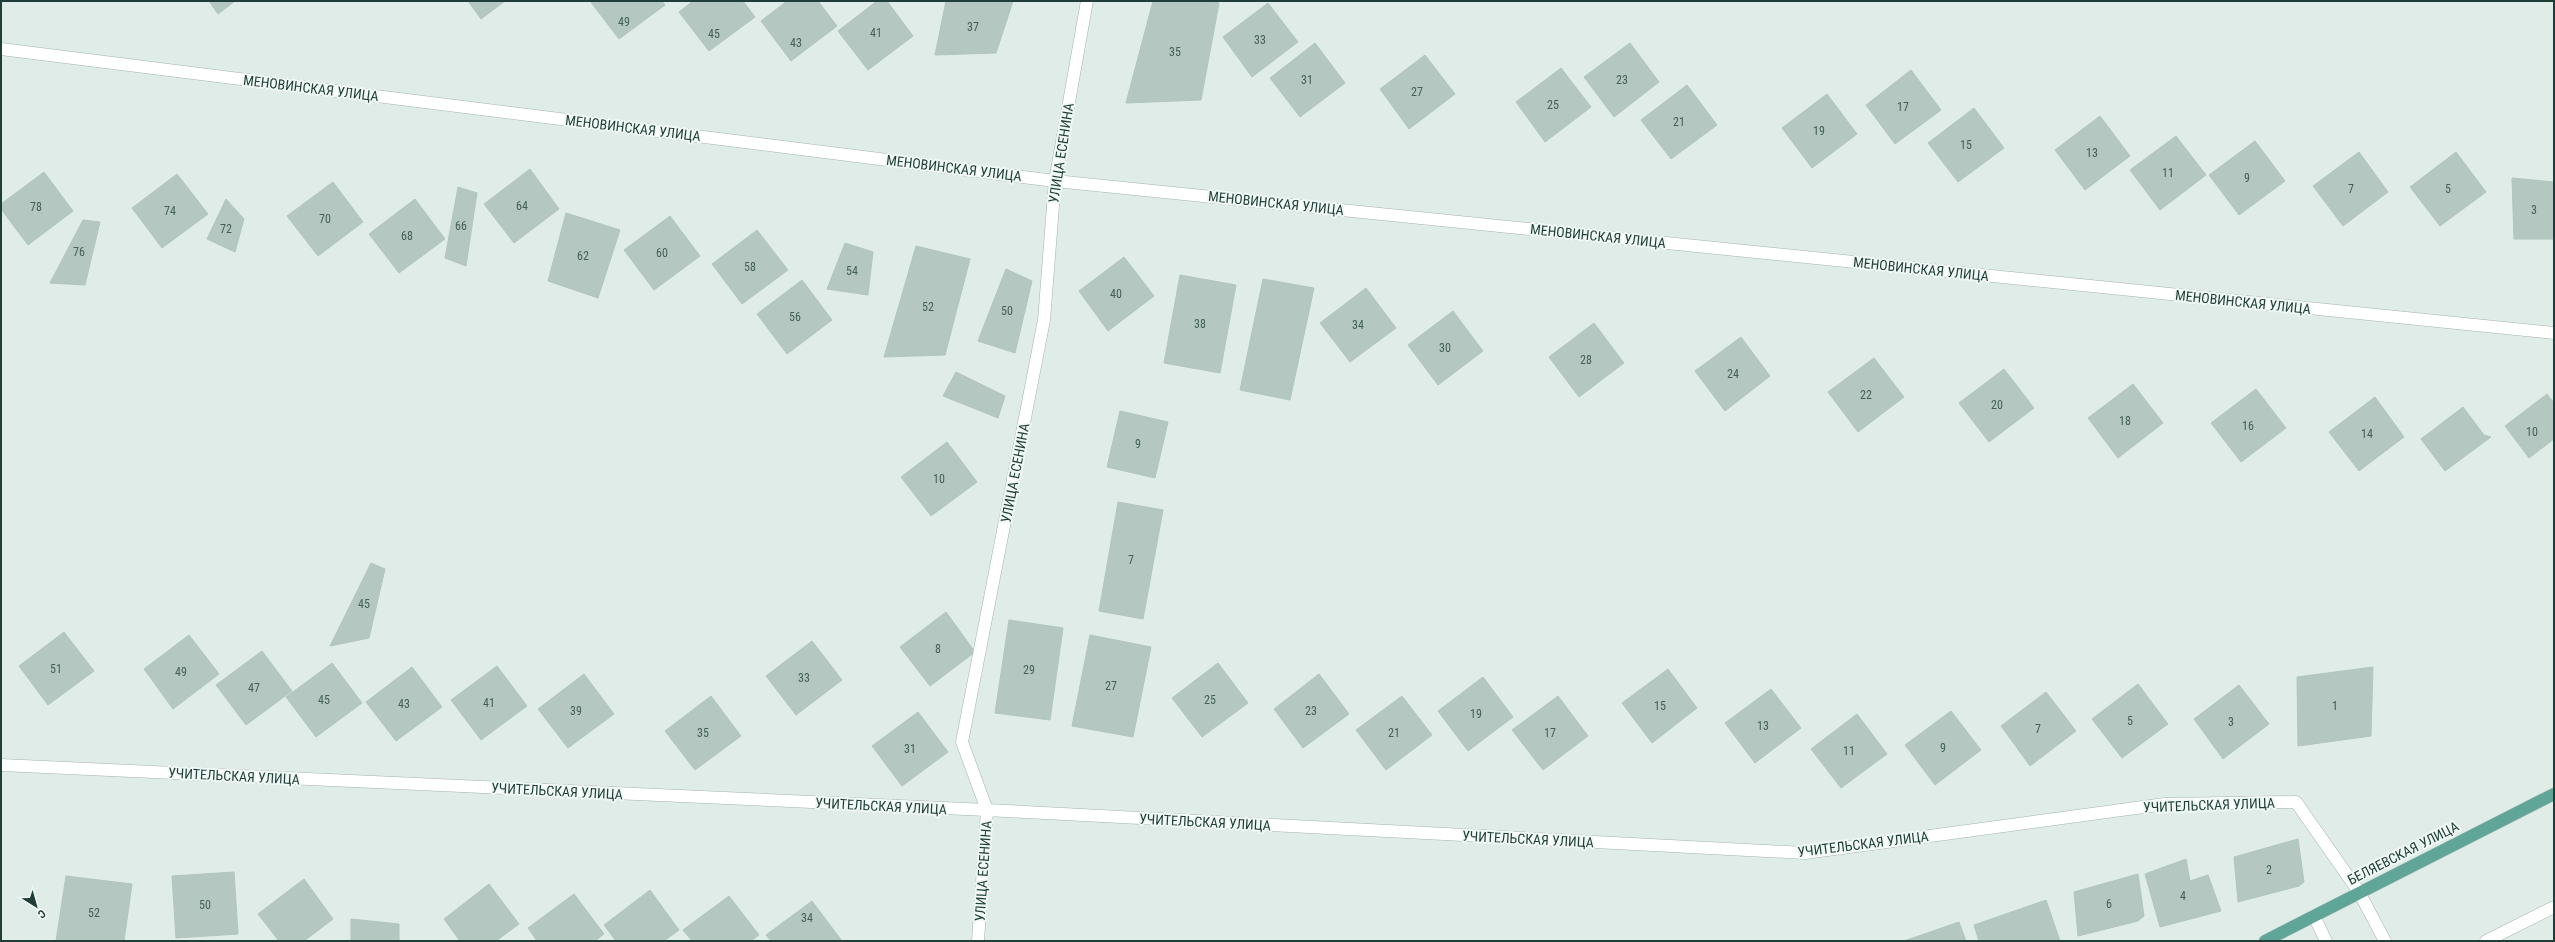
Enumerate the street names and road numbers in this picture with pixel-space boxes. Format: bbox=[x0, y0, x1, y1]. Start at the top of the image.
street label: МЕНОВИНСКАЯ УЛИЦА bbox=[242, 72, 380, 104]
street label: УЛИЦА ЕСЕНИНА bbox=[1045, 102, 1077, 204]
street label: МЕНОВИНСКАЯ УЛИЦА bbox=[564, 112, 702, 144]
street label: МЕНОВИНСКАЯ УЛИЦА bbox=[885, 152, 1023, 184]
street label: МЕНОВИНСКАЯ УЛИЦА bbox=[1207, 188, 1345, 218]
street label: МЕНОВИНСКАЯ УЛИЦА bbox=[1529, 221, 1667, 251]
street label: МЕНОВИНСКАЯ УЛИЦА bbox=[1852, 254, 1990, 284]
street label: МЕНОВИНСКАЯ УЛИЦА bbox=[2174, 287, 2312, 317]
street label: УЛИЦА ЕСЕНИНА bbox=[998, 422, 1032, 524]
street label: УЧИТЕЛЬСКАЯ УЛИЦА bbox=[168, 765, 300, 787]
street label: УЧИТЕЛЬСКАЯ УЛИЦА bbox=[491, 780, 623, 802]
street label: УЧИТЕЛЬСКАЯ УЛИЦА bbox=[815, 795, 947, 817]
street label: УЧИТЕЛЬСКАЯ УЛИЦА bbox=[2143, 795, 2275, 815]
street label: УЧИТЕЛЬСКАЯ УЛИЦА bbox=[1139, 811, 1271, 833]
street label: БЕЛЯЕВСКАЯ УЛИЦА bbox=[2345, 818, 2461, 888]
street label: УЛИЦА ЕСЕНИНА bbox=[971, 820, 995, 922]
street label: УЧИТЕЛЬСКАЯ УЛИЦА bbox=[1462, 828, 1594, 850]
street label: УЧИТЕЛЬСКАЯ УЛИЦА bbox=[1797, 828, 1929, 860]

